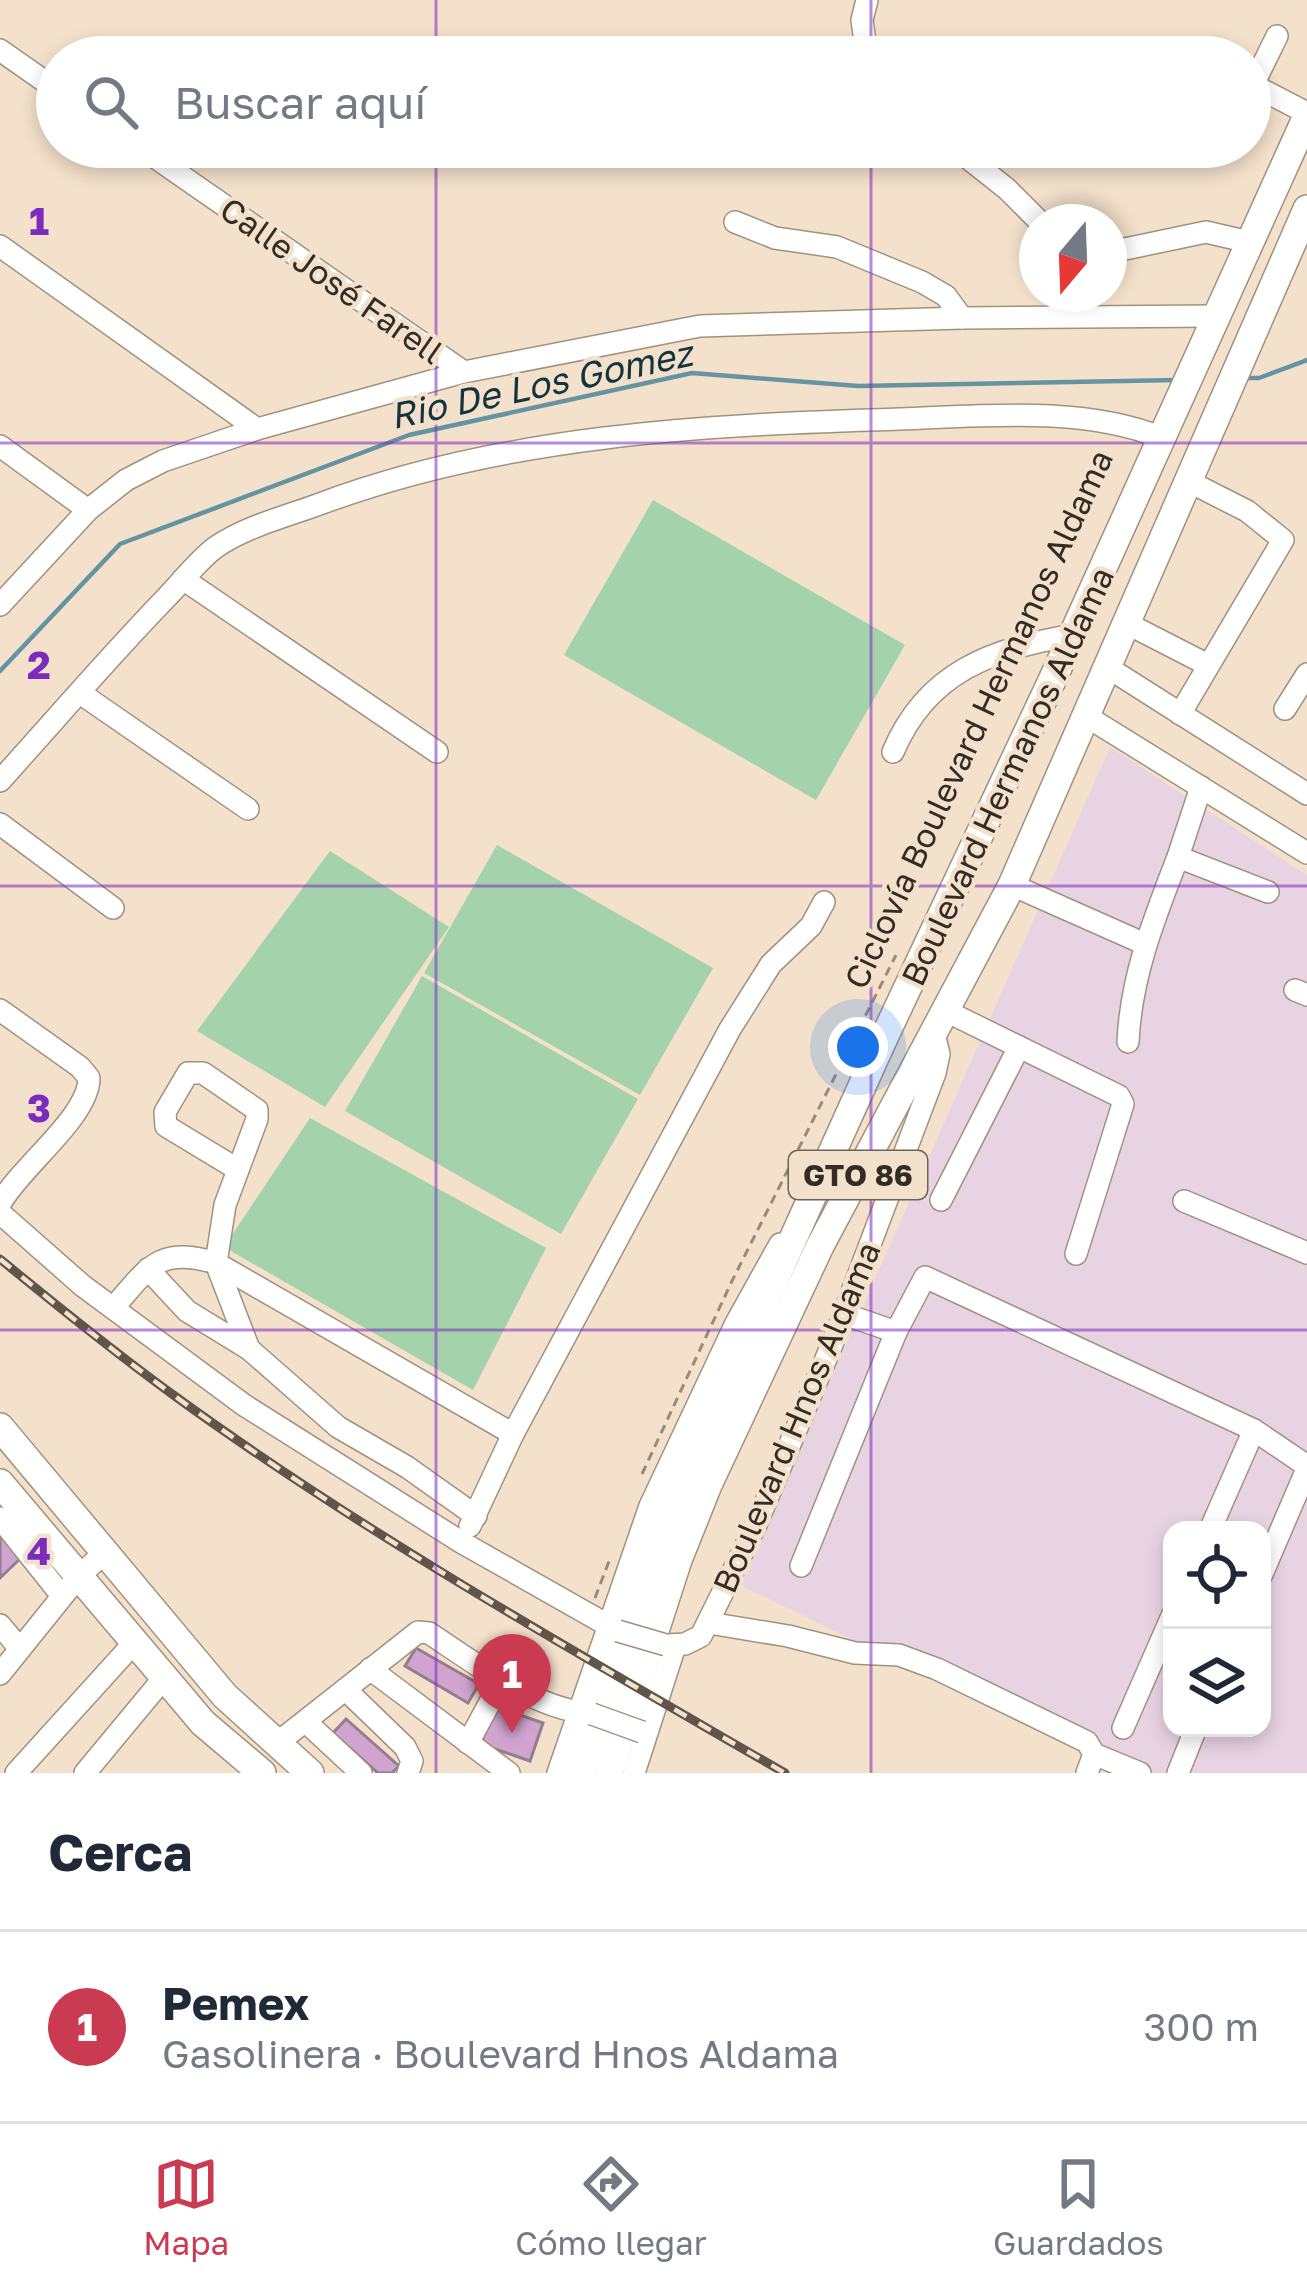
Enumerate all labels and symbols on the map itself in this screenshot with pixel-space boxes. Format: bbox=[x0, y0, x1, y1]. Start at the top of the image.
street label: Calle José Farell bbox=[213, 189, 451, 371]
text: 1 bbox=[29, 197, 49, 244]
north arrow bbox=[1019, 204, 1127, 312]
water label: Rio De Los Gomez bbox=[386, 330, 700, 437]
street label: Ciclovía Boulevard Hermanos Aldama bbox=[835, 443, 1121, 995]
street label: Boulevard Hermanos Aldama bbox=[892, 561, 1122, 991]
text: 2 bbox=[27, 641, 51, 688]
your location bbox=[828, 1017, 888, 1077]
text: 3 bbox=[27, 1084, 51, 1131]
road number: GTO 86 bbox=[789, 1151, 927, 1199]
street label: Boulevard Hnos Aldama bbox=[704, 1236, 888, 1598]
text: 4 bbox=[27, 1527, 51, 1574]
pin: 1 bbox=[473, 1634, 551, 1733]

